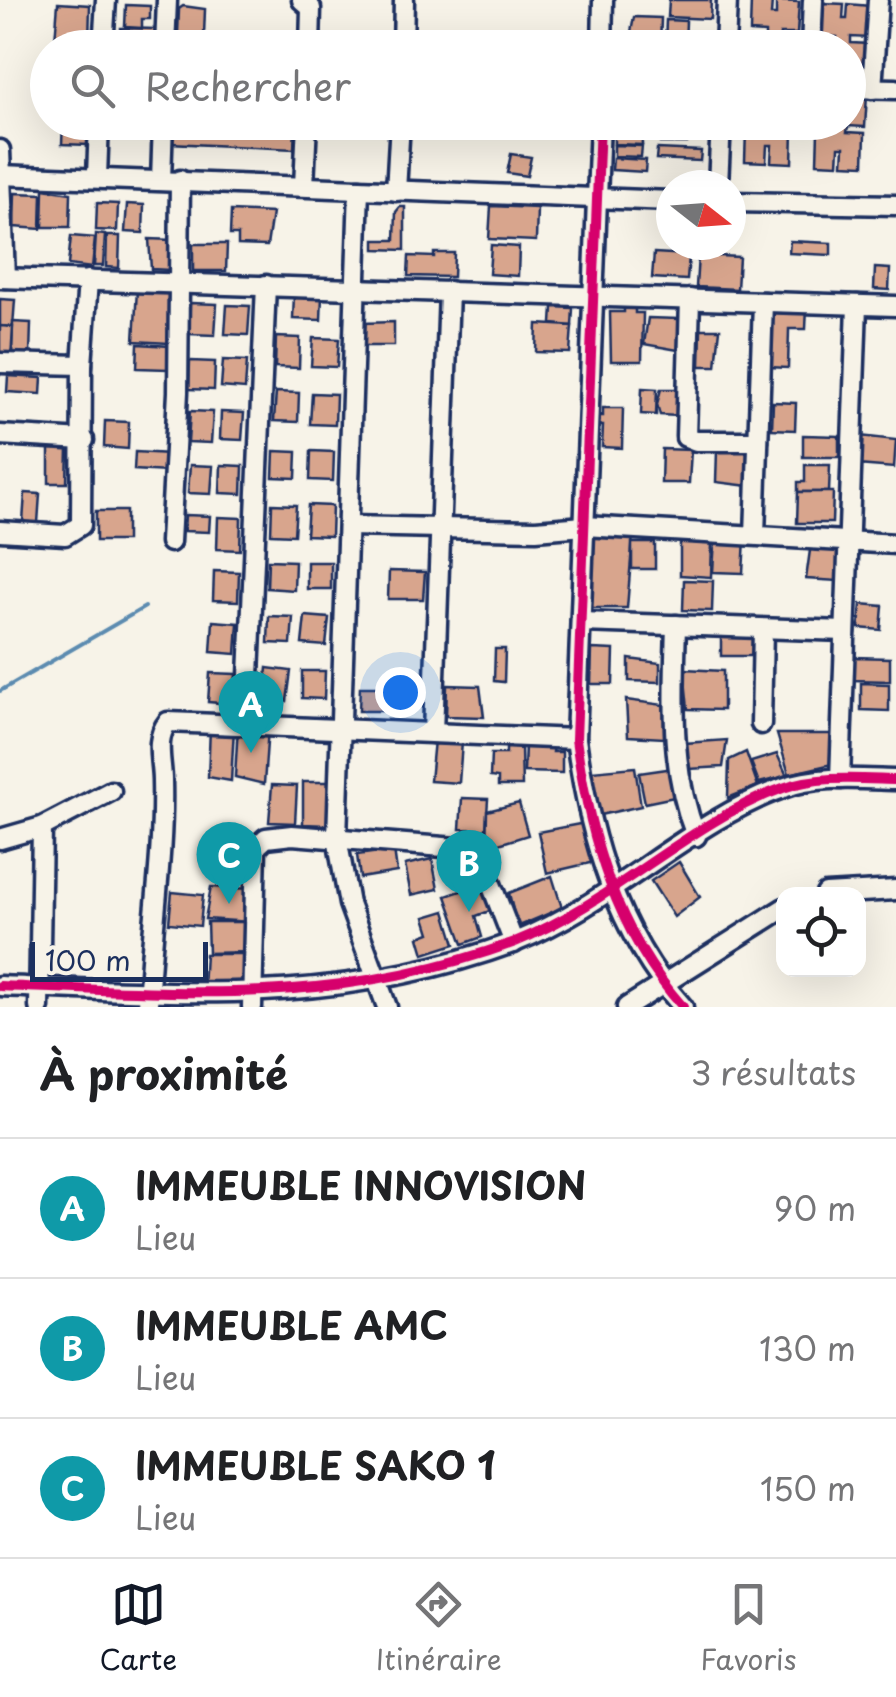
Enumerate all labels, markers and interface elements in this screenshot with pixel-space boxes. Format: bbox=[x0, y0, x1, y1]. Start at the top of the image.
search box bbox=[30, 30, 866, 140]
text: Rechercher bbox=[145, 57, 351, 114]
icon: search bbox=[65, 58, 120, 113]
north arrow bbox=[656, 170, 746, 260]
your location bbox=[375, 667, 426, 718]
pin: A bbox=[218, 670, 284, 753]
pin: C bbox=[196, 822, 262, 904]
pin: B bbox=[436, 830, 502, 912]
map controls bbox=[776, 887, 866, 977]
button: locate bbox=[776, 887, 866, 977]
scale bar bbox=[30, 937, 208, 981]
text: 100 m bbox=[45, 938, 131, 981]
text: À proximité bbox=[40, 1041, 288, 1104]
text: 3 résultats bbox=[691, 1048, 856, 1096]
text: IMMEUBLE INNOVISION bbox=[135, 1156, 586, 1213]
text: A bbox=[60, 1184, 85, 1232]
text: 90 m bbox=[774, 1184, 856, 1232]
text: Lieu bbox=[135, 1213, 196, 1261]
text: IMMEUBLE AMC bbox=[135, 1296, 448, 1353]
text: B bbox=[62, 1324, 83, 1372]
text: 130 m bbox=[759, 1324, 856, 1372]
text: Lieu bbox=[135, 1353, 196, 1401]
text: IMMEUBLE SAKO 1 bbox=[135, 1436, 495, 1493]
text: C bbox=[60, 1464, 85, 1512]
text: 150 m bbox=[760, 1464, 856, 1512]
text: Lieu bbox=[135, 1493, 196, 1541]
tab: Carte bbox=[99, 1577, 177, 1680]
tab: Itinéraire bbox=[376, 1577, 502, 1680]
tab: Favoris bbox=[700, 1577, 797, 1680]

